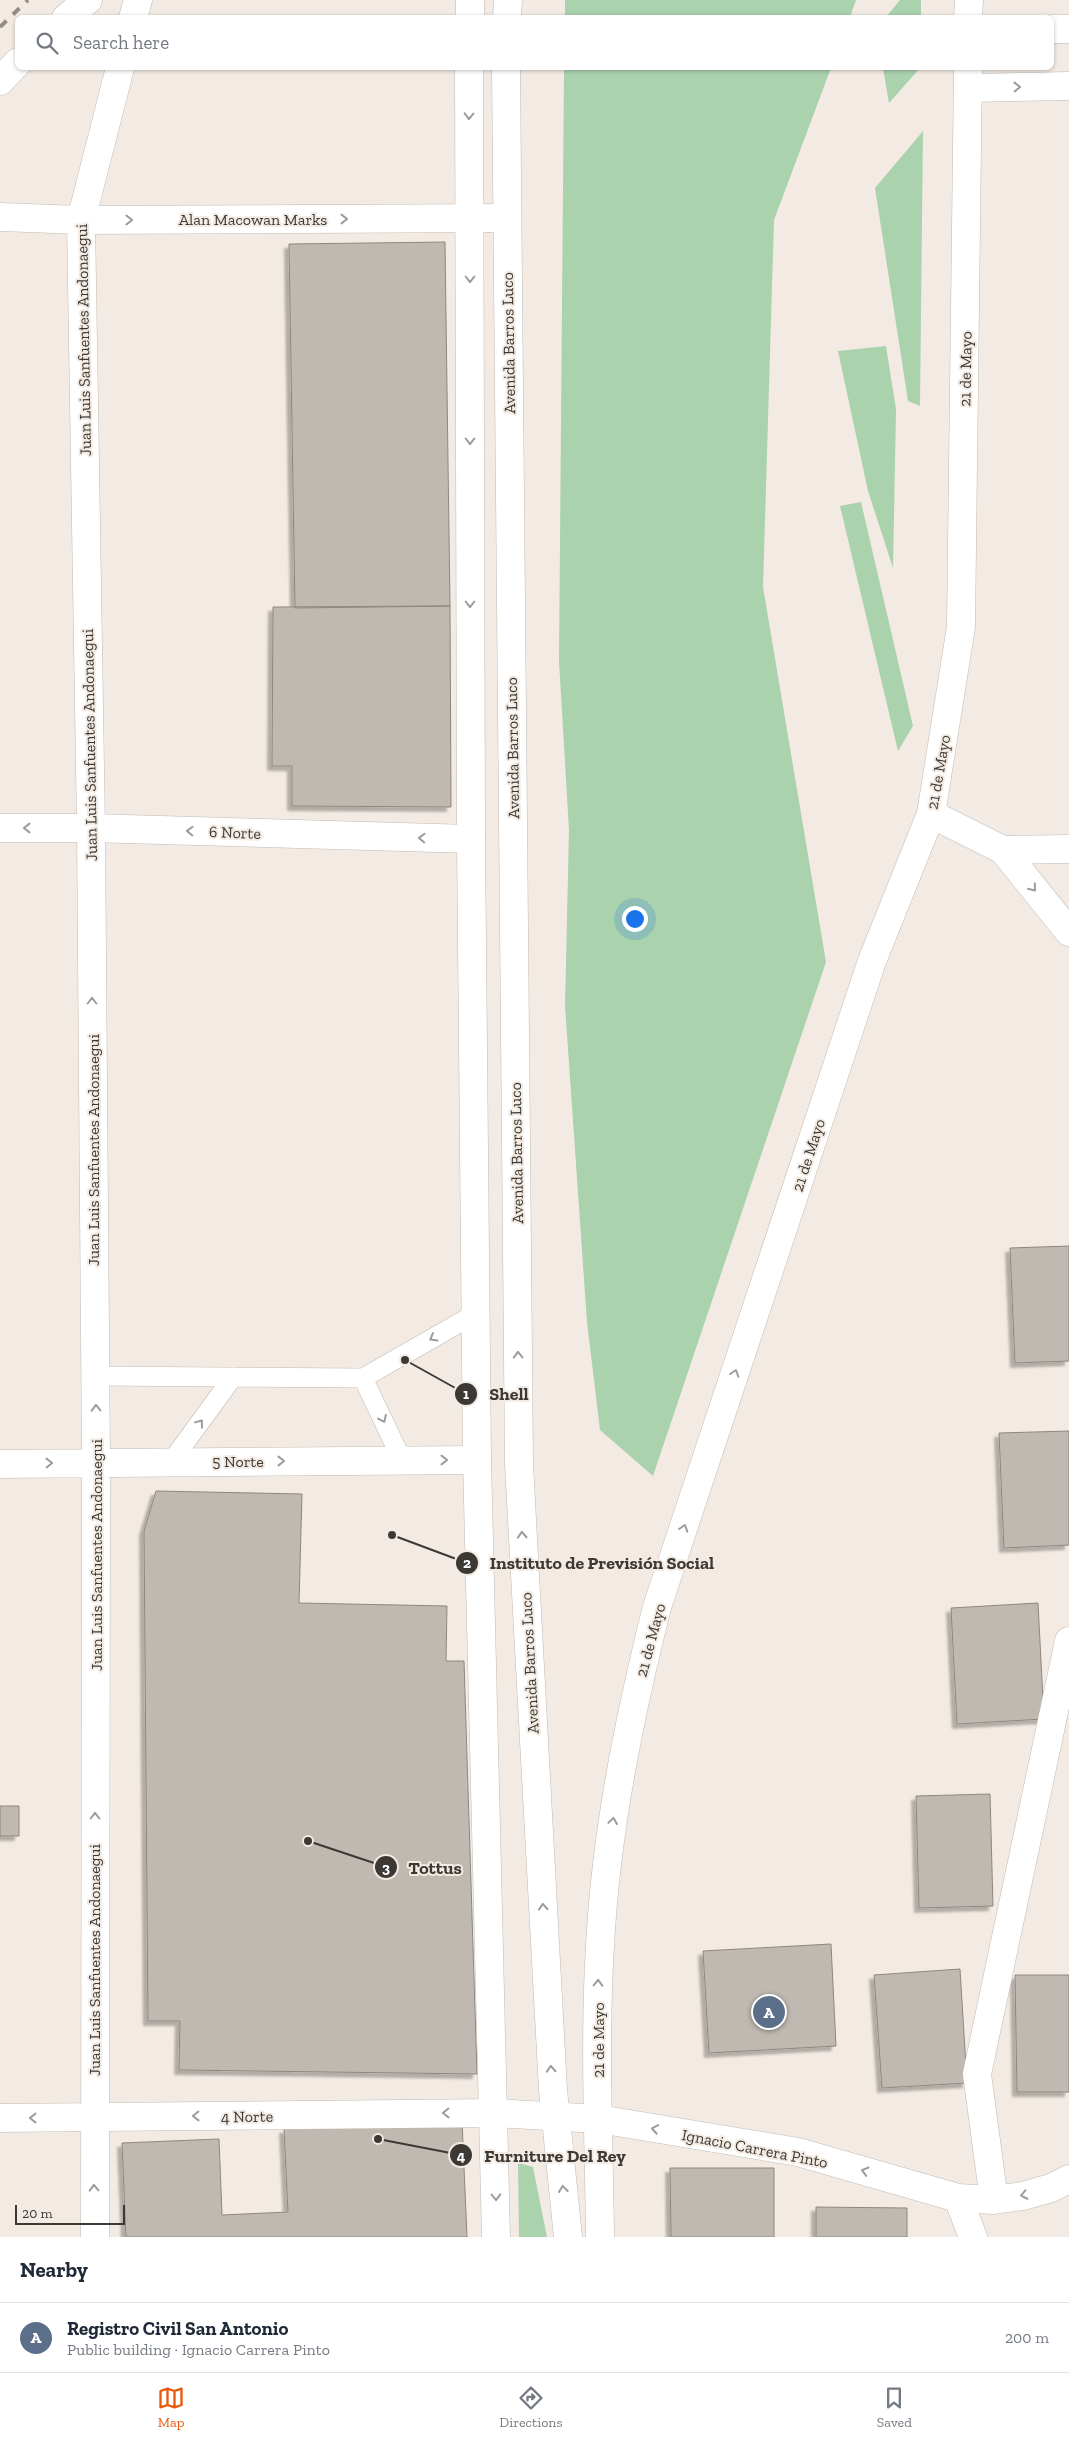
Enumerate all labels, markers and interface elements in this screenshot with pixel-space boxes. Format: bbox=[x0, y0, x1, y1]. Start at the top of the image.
search box bbox=[15, 15, 1054, 70]
icon: search bbox=[33, 29, 61, 57]
text: Search here bbox=[73, 31, 169, 54]
one-way arrow bbox=[1013, 82, 1021, 92]
one-way arrow bbox=[464, 112, 474, 120]
street label: Alan Macowan Marks bbox=[179, 210, 327, 229]
one-way arrow bbox=[341, 213, 349, 224]
one-way arrow bbox=[126, 215, 134, 225]
street label: Juan Luis Sanfuentes Andonaegui bbox=[72, 223, 95, 456]
street label: Avenida Barros Luco bbox=[498, 272, 519, 414]
one-way arrow bbox=[465, 275, 475, 283]
street label: 21 de Mayo bbox=[955, 331, 976, 407]
one-way arrow bbox=[465, 438, 475, 445]
one-way arrow bbox=[465, 600, 475, 608]
street label: Juan Luis Sanfuentes Andonaegui bbox=[78, 628, 101, 861]
street label: Avenida Barros Luco bbox=[502, 677, 523, 819]
street label: 21 de Mayo bbox=[923, 733, 954, 811]
street label: 6 Norte bbox=[209, 822, 261, 843]
one-way arrow bbox=[23, 823, 30, 833]
one-way arrow bbox=[185, 826, 193, 836]
one-way arrow bbox=[418, 832, 426, 843]
one-way arrow bbox=[1028, 882, 1036, 891]
your location bbox=[622, 906, 648, 932]
one-way arrow bbox=[87, 997, 97, 1004]
street label: Juan Luis Sanfuentes Andonaegui bbox=[84, 1033, 103, 1266]
street label: Avenida Barros Luco bbox=[506, 1082, 527, 1224]
street label: 21 de Mayo bbox=[788, 1116, 829, 1194]
one-way arrow bbox=[429, 1332, 438, 1342]
one-way arrow bbox=[512, 1351, 523, 1359]
one-way arrow bbox=[729, 1370, 739, 1378]
callout: Shell bbox=[454, 1377, 538, 1410]
text: Shell bbox=[489, 1383, 529, 1405]
text: 1 bbox=[463, 1385, 469, 1403]
one-way arrow bbox=[91, 1404, 101, 1412]
one-way arrow bbox=[376, 1414, 387, 1423]
one-way arrow bbox=[194, 1420, 202, 1429]
street label: Juan Luis Sanfuentes Andonaegui bbox=[87, 1438, 106, 1671]
street label: 5 Norte bbox=[212, 1452, 264, 1471]
one-way arrow bbox=[440, 1455, 448, 1465]
one-way arrow bbox=[278, 1456, 285, 1466]
one-way arrow bbox=[45, 1458, 53, 1468]
one-way arrow bbox=[678, 1524, 688, 1532]
one-way arrow bbox=[517, 1531, 528, 1539]
callout: Instituto de Previsión Social bbox=[455, 1546, 724, 1579]
text: Instituto de Previsión Social bbox=[490, 1552, 714, 1574]
text: 2 bbox=[463, 1554, 471, 1572]
street label: Avenida Barros Luco bbox=[516, 1592, 543, 1734]
street label: 21 de Mayo bbox=[632, 1601, 669, 1679]
one-way arrow bbox=[90, 1812, 100, 1820]
one-way arrow bbox=[607, 1817, 617, 1825]
street label: Juan Luis Sanfuentes Andonaegui bbox=[85, 1843, 104, 2076]
callout: Tottus bbox=[373, 1851, 472, 1884]
text: Tottus bbox=[408, 1857, 462, 1879]
text: 3 bbox=[382, 1859, 390, 1877]
one-way arrow bbox=[537, 1903, 548, 1911]
one-way arrow bbox=[593, 1979, 604, 1987]
pin: A bbox=[753, 1993, 785, 2031]
street label: 21 de Mayo bbox=[589, 2002, 608, 2078]
one-way arrow bbox=[546, 2065, 557, 2073]
street label: 4 Norte bbox=[221, 2107, 273, 2126]
one-way arrow bbox=[442, 2108, 450, 2119]
one-way arrow bbox=[192, 2111, 200, 2122]
one-way arrow bbox=[29, 2113, 37, 2123]
one-way arrow bbox=[650, 2124, 659, 2134]
street label: Ignacio Carrera Pinto bbox=[680, 2125, 829, 2172]
callout: Furniture Del Rey bbox=[449, 2139, 635, 2172]
text: Furniture Del Rey bbox=[484, 2145, 626, 2167]
text: 4 bbox=[457, 2147, 466, 2165]
one-way arrow bbox=[862, 2167, 870, 2177]
one-way arrow bbox=[89, 2184, 99, 2192]
one-way arrow bbox=[558, 2184, 569, 2192]
one-way arrow bbox=[1019, 2189, 1028, 2200]
one-way arrow bbox=[491, 2193, 501, 2201]
scale bar bbox=[15, 2202, 125, 2225]
text: 20 m bbox=[22, 2205, 53, 2222]
text: Nearby bbox=[20, 2257, 88, 2282]
text: Registro Civil San Antonio bbox=[67, 2317, 288, 2340]
text: A bbox=[31, 2328, 42, 2347]
text: 200 m bbox=[1005, 2328, 1049, 2347]
text: Public building · Ignacio Carrera Pinto bbox=[67, 2340, 330, 2359]
tab: Map bbox=[157, 2384, 185, 2431]
tab: Directions bbox=[499, 2384, 563, 2431]
tab: Saved bbox=[877, 2384, 912, 2431]

